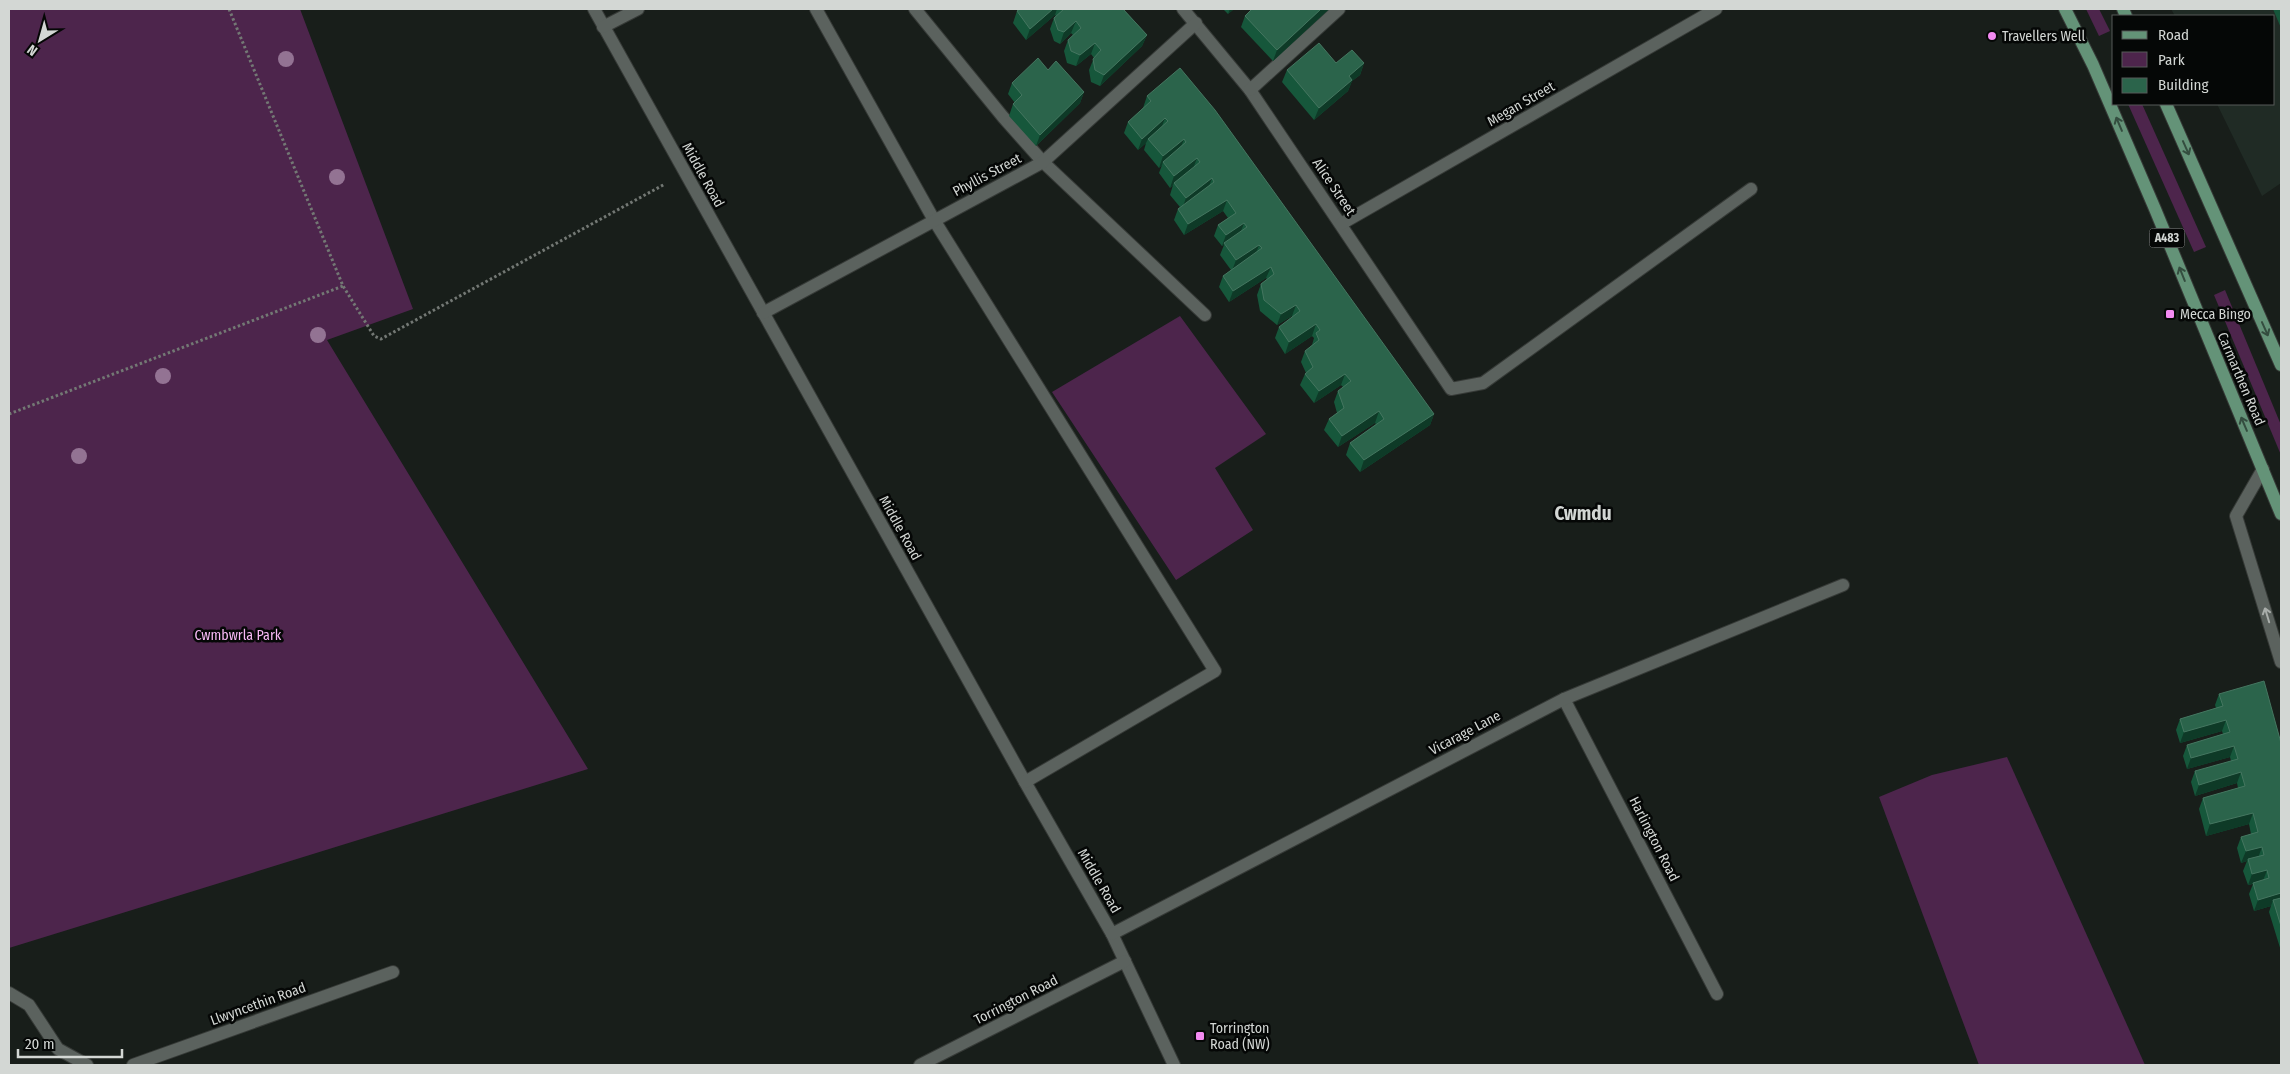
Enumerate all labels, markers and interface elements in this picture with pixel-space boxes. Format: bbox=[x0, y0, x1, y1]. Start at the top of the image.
north arrow bbox=[15, 15, 65, 65]
legend bbox=[2112, 15, 2275, 105]
text: Road bbox=[2158, 26, 2189, 44]
place label: Travellers Well bbox=[2002, 28, 2085, 45]
marker: Travellers Well bbox=[1986, 30, 1998, 42]
text: N bbox=[24, 41, 41, 59]
text: Park bbox=[2158, 51, 2185, 69]
text: Building bbox=[2158, 76, 2209, 94]
street label: Megan Street bbox=[1484, 78, 1558, 130]
one-way arrow bbox=[2113, 117, 2122, 132]
street label: Middle Road bbox=[678, 140, 728, 210]
one-way arrow bbox=[2182, 140, 2191, 155]
street label: Phyllis Street bbox=[950, 150, 1025, 200]
street label: Alice Street bbox=[1309, 155, 1359, 219]
road number: A483 bbox=[2150, 228, 2184, 248]
one-way arrow bbox=[2176, 267, 2186, 282]
place label: Mecca Bingo bbox=[2180, 306, 2251, 323]
marker: Mecca Bingo bbox=[2164, 308, 2176, 320]
one-way arrow bbox=[2261, 321, 2271, 336]
street label: Carmarthen Road bbox=[2214, 330, 2268, 428]
one-way arrow bbox=[2239, 417, 2248, 432]
street label: Middle Road bbox=[875, 493, 925, 563]
district label: Cwmdu bbox=[1554, 502, 1612, 525]
one-way arrow bbox=[2261, 608, 2271, 624]
park label: Cwmbwrla Park bbox=[195, 627, 282, 644]
street label: Vicarage Lane bbox=[1426, 707, 1504, 759]
street label: Harlington Road bbox=[1625, 794, 1683, 884]
street label: Middle Road bbox=[1074, 846, 1124, 916]
street label: Torrington Road bbox=[971, 972, 1061, 1028]
street label: Llwyncethin Road bbox=[208, 979, 308, 1029]
place label: Torrington Road (NW) bbox=[1210, 1020, 1270, 1053]
scale bar bbox=[18, 1026, 121, 1058]
marker: Torrington Road (NW) bbox=[1194, 1030, 1206, 1042]
text: 20 m bbox=[25, 1035, 55, 1053]

